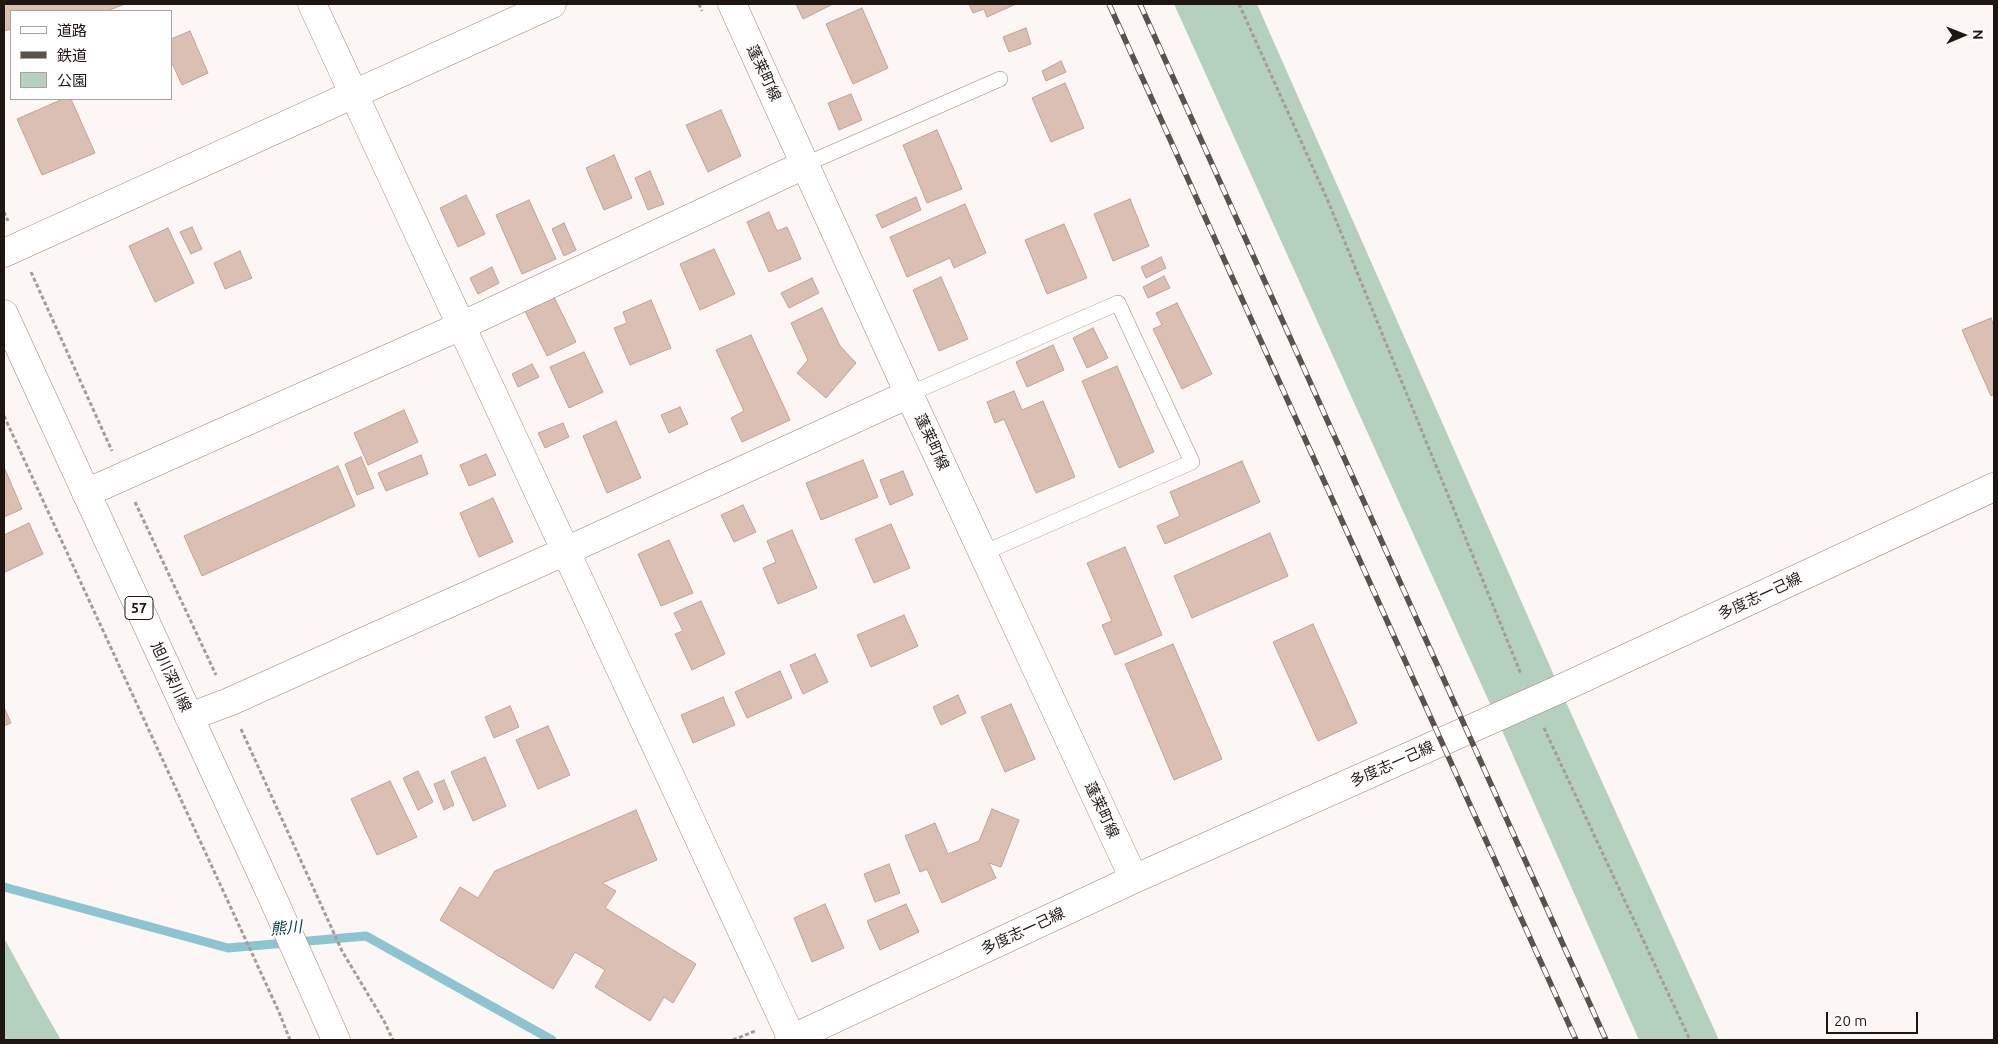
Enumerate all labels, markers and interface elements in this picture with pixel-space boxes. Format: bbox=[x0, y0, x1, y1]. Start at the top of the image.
legend bbox=[10, 10, 172, 100]
north arrow bbox=[1938, 10, 1988, 60]
text: 道路 bbox=[57, 22, 87, 39]
text: N bbox=[1970, 29, 1986, 40]
street label: 蓬莱町線 bbox=[743, 42, 785, 104]
text: 鉄道 bbox=[57, 47, 87, 64]
text: 公園 bbox=[57, 72, 87, 89]
street label: 蓬莱町線 bbox=[911, 411, 953, 473]
street label: 多度志一己線 bbox=[1715, 569, 1805, 623]
road number: 57 bbox=[125, 596, 153, 620]
street label: 旭川深川線 bbox=[147, 639, 195, 715]
street label: 多度志一己線 bbox=[1347, 737, 1437, 791]
street label: 蓬莱町線 bbox=[1081, 779, 1123, 841]
street label: 多度志一己線 bbox=[978, 904, 1068, 958]
water label: 熊川 bbox=[269, 917, 303, 939]
scale bar bbox=[1828, 1002, 1920, 1034]
text: 20 m bbox=[1834, 1012, 1867, 1029]

